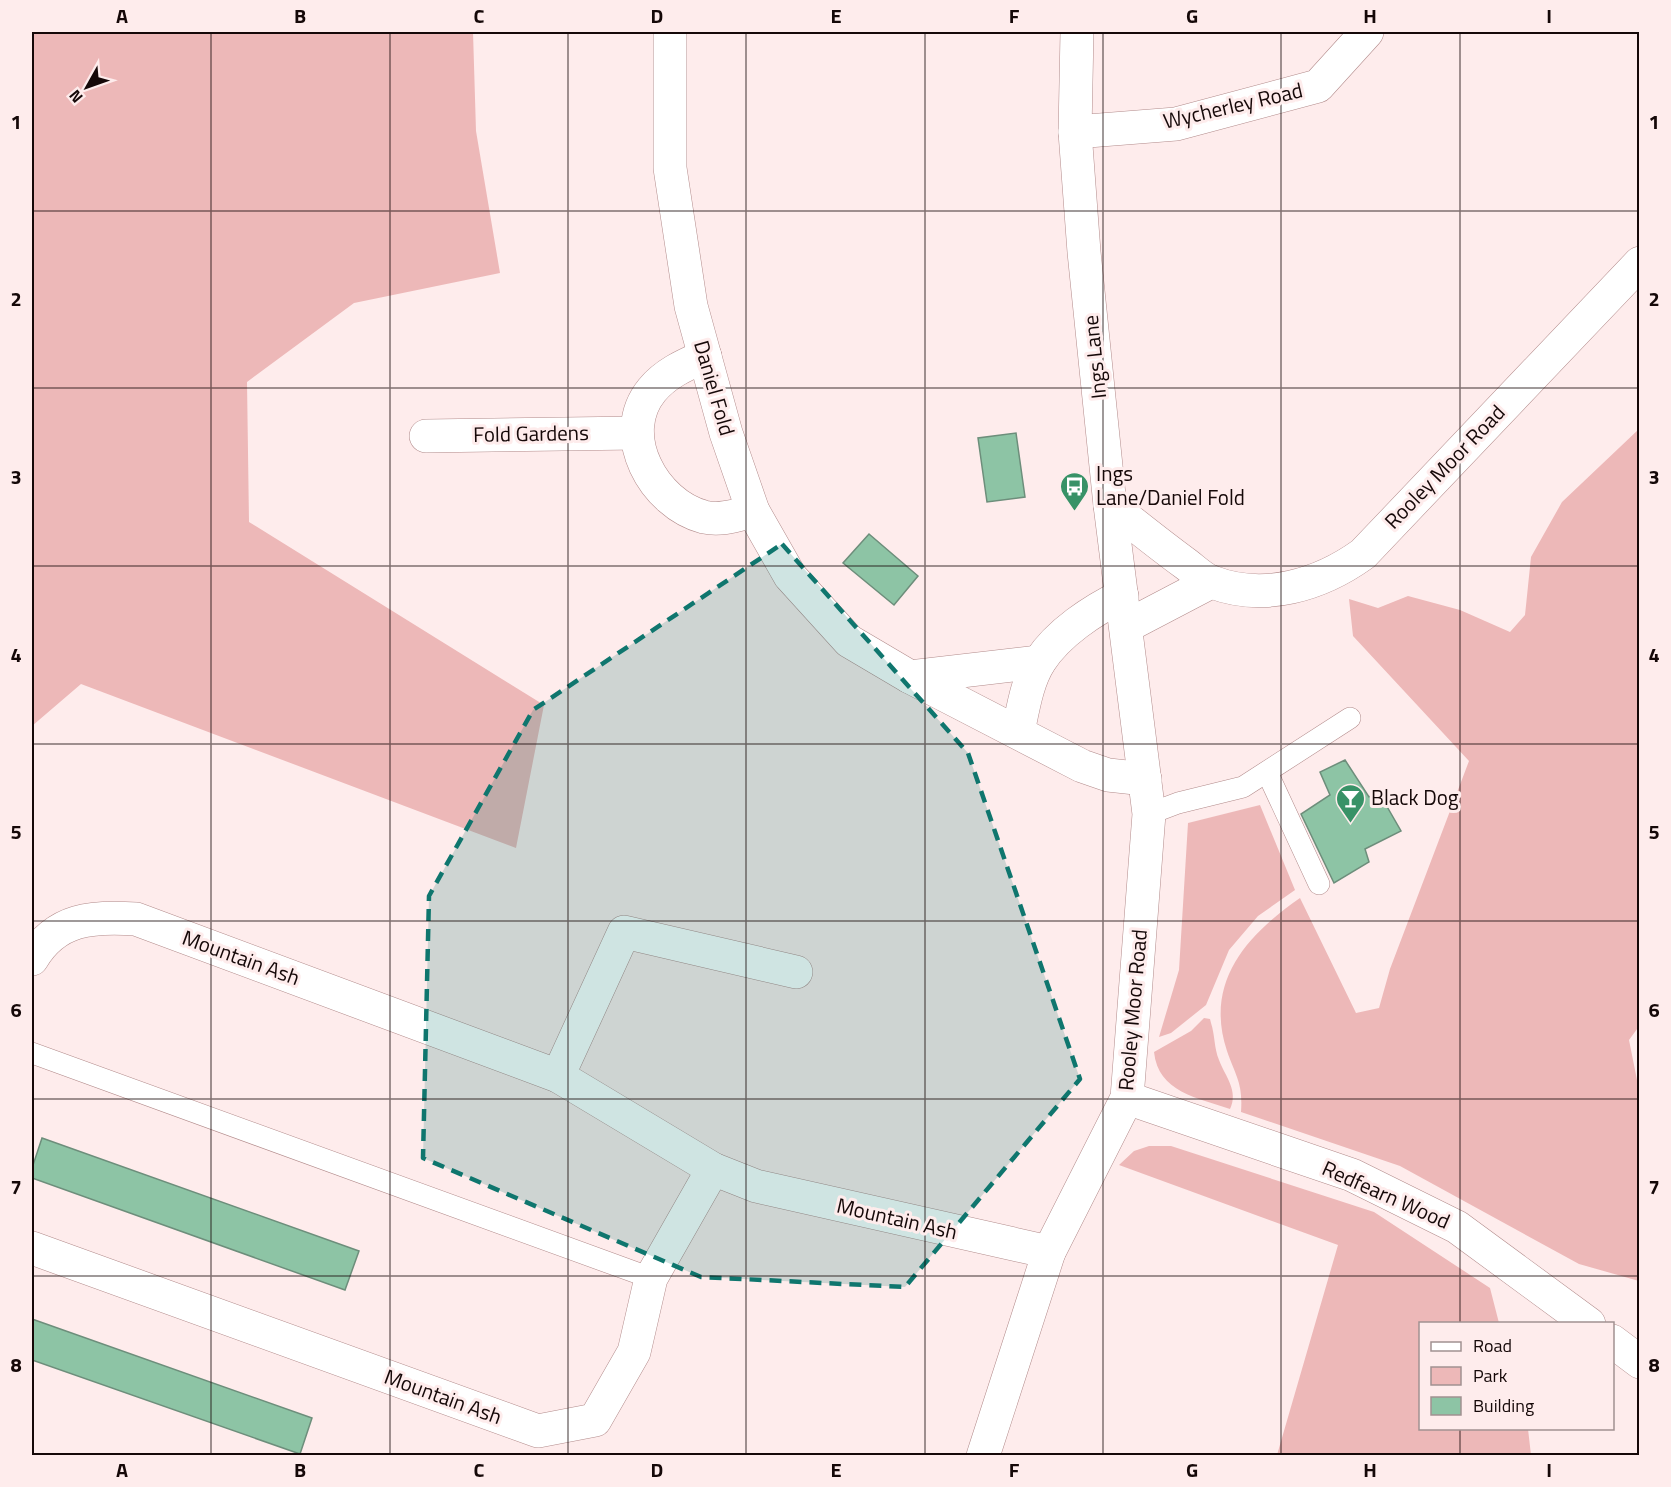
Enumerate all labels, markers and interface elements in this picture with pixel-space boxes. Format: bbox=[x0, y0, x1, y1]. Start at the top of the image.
text: A bbox=[116, 0, 128, 31]
text: B bbox=[294, 0, 306, 31]
text: C bbox=[474, 0, 485, 31]
text: D bbox=[651, 0, 663, 31]
text: E bbox=[830, 0, 842, 31]
text: F bbox=[1009, 0, 1020, 31]
text: G bbox=[1186, 0, 1198, 31]
text: H bbox=[1363, 0, 1377, 31]
text: I bbox=[1546, 0, 1552, 31]
north arrow bbox=[57, 57, 117, 117]
street label: Wycherley Road bbox=[1160, 73, 1306, 137]
text: N bbox=[63, 85, 88, 109]
text: 1 bbox=[10, 106, 22, 137]
text: 1 bbox=[1648, 106, 1660, 137]
text: 2 bbox=[10, 283, 22, 314]
text: 2 bbox=[1648, 283, 1660, 314]
street label: Ings Lane bbox=[1074, 314, 1114, 401]
street label: Daniel Fold bbox=[686, 336, 744, 439]
street label: Rooley Moor Road bbox=[1376, 397, 1512, 536]
street label: Fold Gardens bbox=[473, 416, 589, 450]
place label: Ings Lane/Daniel Fold bbox=[1096, 457, 1245, 513]
text: 3 bbox=[10, 461, 22, 492]
text: 3 bbox=[1648, 461, 1660, 492]
bus stop icon: Ings Lane/Daniel Fold bbox=[1059, 470, 1091, 512]
text: 4 bbox=[10, 639, 22, 670]
text: 4 bbox=[1648, 639, 1660, 670]
place label: Black Dog bbox=[1371, 781, 1459, 813]
bar icon: Black Dog bbox=[1334, 782, 1366, 824]
text: 5 bbox=[10, 816, 22, 847]
text: 5 bbox=[1648, 816, 1660, 847]
street label: Mountain Ash bbox=[178, 921, 305, 993]
street label: Rooley Moor Road bbox=[1109, 928, 1155, 1092]
text: 6 bbox=[10, 994, 22, 1025]
text: 6 bbox=[1648, 994, 1660, 1025]
street label: Redfearn Wood bbox=[1317, 1152, 1455, 1237]
text: 7 bbox=[10, 1171, 22, 1202]
text: 7 bbox=[1648, 1171, 1660, 1202]
street label: Mountain Ash bbox=[834, 1189, 961, 1247]
legend bbox=[1419, 1322, 1614, 1430]
text: Road bbox=[1473, 1332, 1512, 1359]
text: 8 bbox=[10, 1349, 22, 1380]
text: 8 bbox=[1648, 1349, 1660, 1380]
street label: Mountain Ash bbox=[380, 1360, 507, 1432]
text: Park bbox=[1473, 1362, 1508, 1389]
text: Building bbox=[1473, 1392, 1534, 1419]
text: A bbox=[116, 1454, 128, 1485]
text: B bbox=[294, 1454, 306, 1485]
text: C bbox=[474, 1454, 485, 1485]
text: D bbox=[651, 1454, 663, 1485]
text: E bbox=[830, 1454, 842, 1485]
text: F bbox=[1009, 1454, 1020, 1485]
text: G bbox=[1186, 1454, 1198, 1485]
text: H bbox=[1363, 1454, 1377, 1485]
text: I bbox=[1546, 1454, 1552, 1485]

